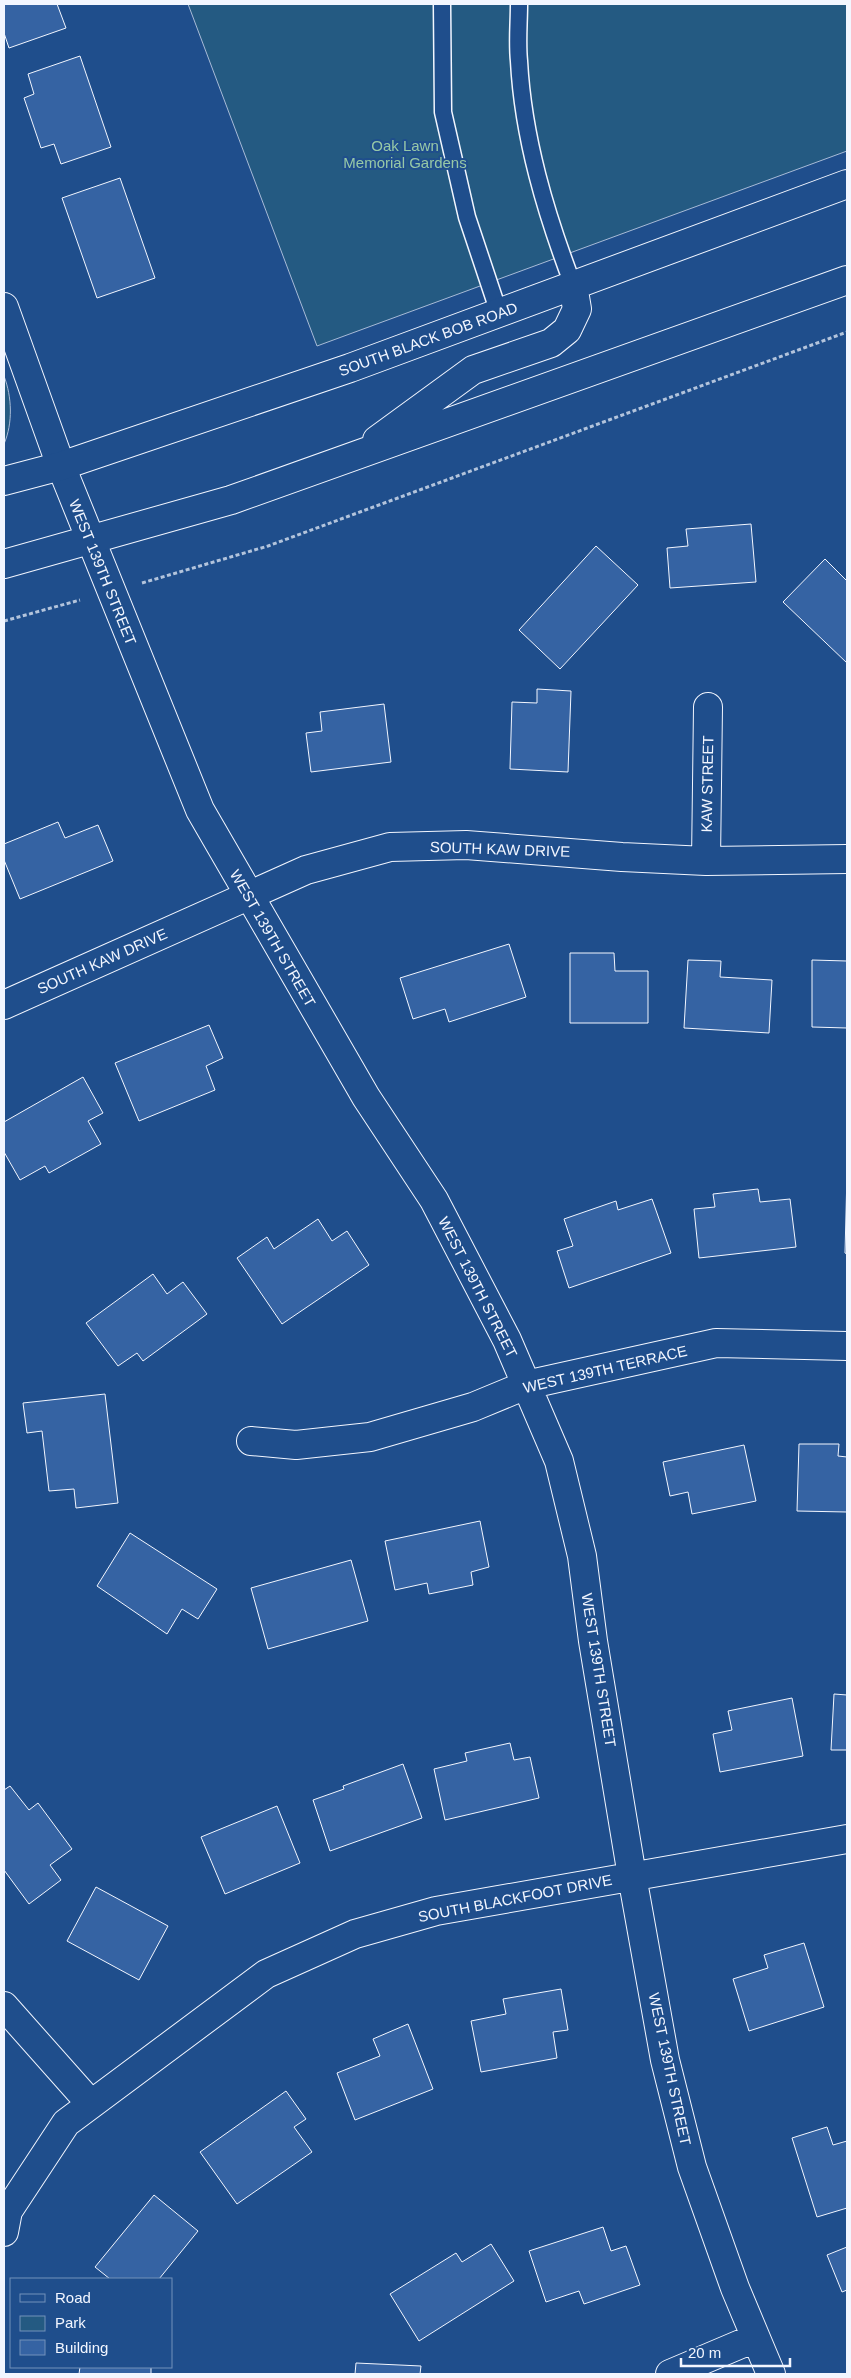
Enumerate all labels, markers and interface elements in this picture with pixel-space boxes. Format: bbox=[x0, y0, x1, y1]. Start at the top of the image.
park label: Oak Lawn Memorial Gardens bbox=[343, 137, 467, 171]
street label: SOUTH BLACK BOB ROAD bbox=[336, 299, 520, 379]
street label: WEST 139TH STREET bbox=[66, 497, 140, 647]
street label: KAW STREET bbox=[698, 735, 716, 833]
street label: SOUTH KAW DRIVE bbox=[430, 838, 570, 860]
street label: WEST 139TH STREET bbox=[227, 866, 319, 1010]
street label: SOUTH KAW DRIVE bbox=[34, 925, 170, 997]
street label: WEST 139TH STREET bbox=[435, 1214, 521, 1360]
street label: WEST 139TH TERRACE bbox=[521, 1342, 689, 1396]
street label: WEST 139TH STREET bbox=[578, 1592, 620, 1748]
street label: SOUTH BLACKFOOT DRIVE bbox=[417, 1871, 613, 1925]
street label: WEST 139TH STREET bbox=[646, 1991, 694, 2147]
legend bbox=[10, 2278, 172, 2368]
text: Road bbox=[55, 2289, 91, 2306]
text: Park bbox=[55, 2314, 86, 2331]
scale bar bbox=[681, 2336, 790, 2368]
text: Building bbox=[55, 2339, 108, 2356]
text: 20 m bbox=[688, 2344, 721, 2361]

